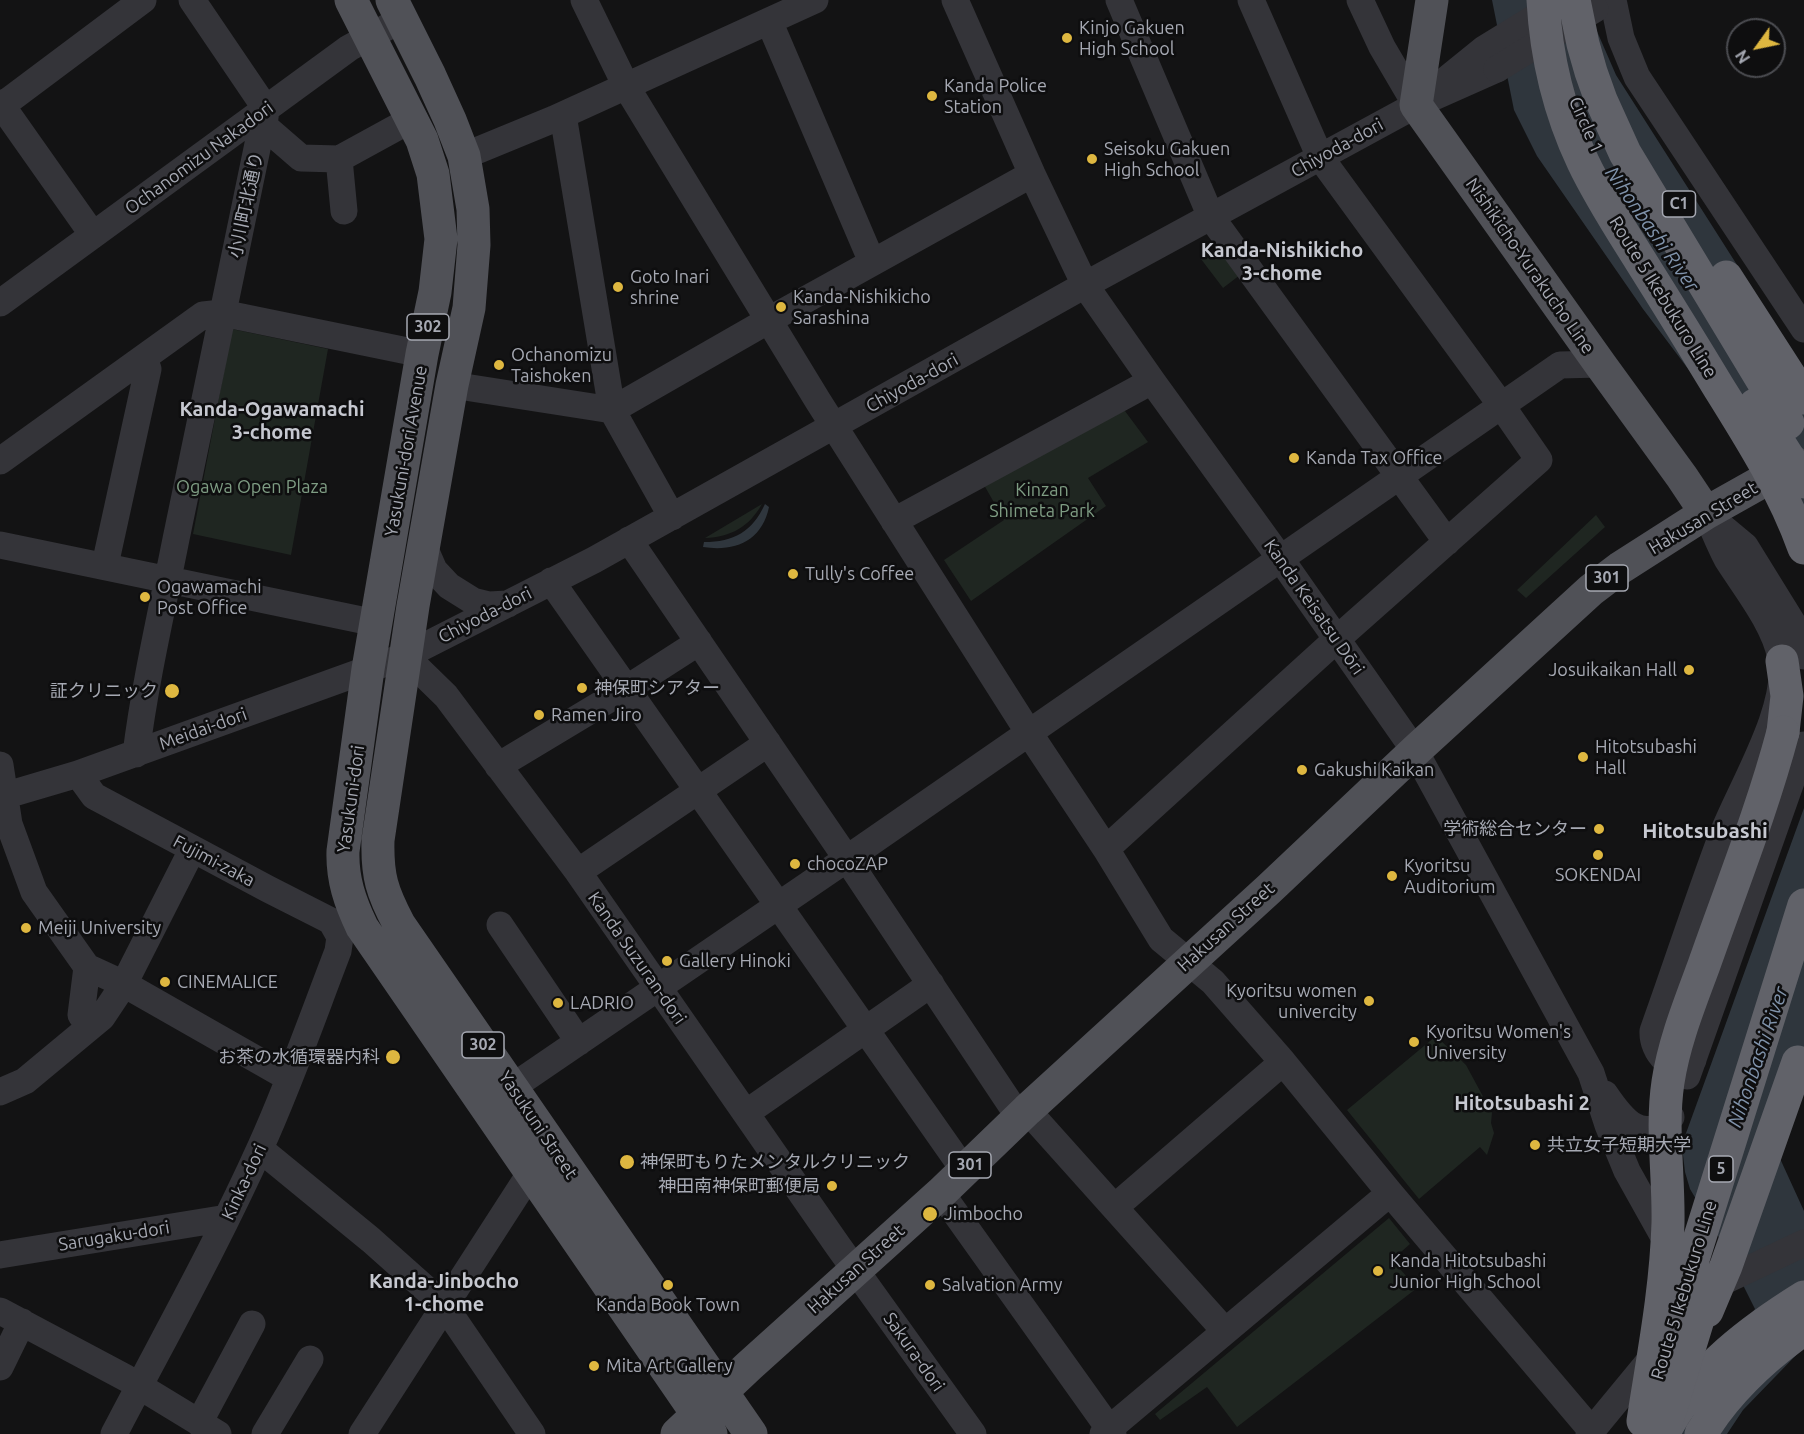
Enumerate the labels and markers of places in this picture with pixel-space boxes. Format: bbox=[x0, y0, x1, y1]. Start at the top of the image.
place label: Kinjo Gakuen High School bbox=[1079, 17, 1185, 60]
marker: Kinjo Gakuen High School bbox=[1060, 31, 1074, 45]
place label: Kanda Police Station bbox=[944, 75, 1047, 118]
marker: Kanda Police Station bbox=[925, 89, 939, 103]
place label: Seisoku Gakuen High School bbox=[1104, 138, 1230, 180]
marker: Seisoku Gakuen High School bbox=[1085, 152, 1099, 166]
place label: Goto Inari shrine bbox=[630, 266, 709, 308]
marker: Goto Inari shrine bbox=[611, 280, 625, 294]
place label: Kanda-Nishikicho Sarashina bbox=[793, 286, 931, 328]
marker: Kanda-Nishikicho Sarashina bbox=[774, 300, 788, 314]
place label: Ochanomizu Taishoken bbox=[511, 344, 612, 386]
marker: Ochanomizu Taishoken bbox=[492, 358, 506, 372]
place label: Kanda Tax Office bbox=[1306, 447, 1442, 469]
marker: Kanda Tax Office bbox=[1287, 451, 1301, 465]
place label: Tully's Coffee bbox=[805, 563, 914, 585]
marker: Tully's Coffee bbox=[786, 567, 800, 581]
place label: Ogawamachi Post Office bbox=[157, 576, 262, 618]
marker: Ogawamachi Post Office bbox=[138, 590, 152, 604]
place label: Josuikaikan Hall bbox=[1548, 659, 1677, 681]
marker: Josuikaikan Hall bbox=[1682, 663, 1696, 677]
place label: 神保町シアター bbox=[594, 677, 720, 699]
place label: 証クリニック bbox=[50, 680, 158, 702]
marker: 神保町シアター bbox=[575, 681, 589, 695]
marker: 証クリニック bbox=[163, 682, 181, 700]
place label: Ramen Jiro bbox=[551, 704, 642, 726]
marker: Ramen Jiro bbox=[532, 708, 546, 722]
place label: Hitotsubashi Hall bbox=[1595, 736, 1697, 778]
marker: Hitotsubashi Hall bbox=[1576, 750, 1590, 764]
place label: Gakushi Kaikan bbox=[1314, 759, 1434, 781]
marker: Gakushi Kaikan bbox=[1295, 763, 1309, 777]
place label: 学術総合センター bbox=[1443, 818, 1587, 840]
marker: 学術総合センター bbox=[1592, 822, 1606, 836]
marker: SOKENDAI bbox=[1591, 848, 1605, 862]
place label: chocoZAP bbox=[807, 853, 888, 875]
place label: Kyoritsu Auditorium bbox=[1404, 855, 1495, 898]
marker: chocoZAP bbox=[788, 857, 802, 871]
place label: SOKENDAI bbox=[1555, 864, 1641, 886]
marker: Kyoritsu Auditorium bbox=[1385, 869, 1399, 883]
place label: Meiji University bbox=[38, 917, 161, 939]
marker: Meiji University bbox=[19, 921, 33, 935]
place label: Gallery Hinoki bbox=[679, 950, 791, 972]
marker: Gallery Hinoki bbox=[660, 954, 674, 968]
place label: CINEMALICE bbox=[177, 971, 278, 993]
marker: CINEMALICE bbox=[158, 975, 172, 989]
place label: Kyoritsu women univercity bbox=[1226, 980, 1357, 1022]
place label: LADRIO bbox=[570, 992, 634, 1014]
marker: Kyoritsu women univercity bbox=[1362, 994, 1376, 1008]
marker: LADRIO bbox=[551, 996, 565, 1010]
place label: Kyoritsu Women's University bbox=[1426, 1021, 1571, 1064]
marker: Kyoritsu Women's University bbox=[1407, 1035, 1421, 1049]
place label: お茶の水循環器内科 bbox=[218, 1046, 380, 1068]
marker: お茶の水循環器内科 bbox=[384, 1048, 402, 1066]
place label: 共立女子短期大学 bbox=[1547, 1134, 1691, 1156]
marker: 共立女子短期大学 bbox=[1528, 1138, 1542, 1152]
place label: 神保町もりたメンタルクリニック bbox=[640, 1151, 910, 1173]
marker: 神保町もりたメンタルクリニック bbox=[618, 1153, 636, 1171]
place label: 神田南神保町郵便局 bbox=[658, 1175, 820, 1197]
marker: 神田南神保町郵便局 bbox=[825, 1179, 839, 1193]
place label: Jimbocho bbox=[944, 1203, 1023, 1225]
marker: Jimbocho bbox=[921, 1205, 939, 1223]
place label: Kanda Hitotsubashi Junior High School bbox=[1390, 1250, 1546, 1292]
marker: Kanda Hitotsubashi Junior High School bbox=[1371, 1264, 1385, 1278]
place label: Salvation Army bbox=[942, 1274, 1063, 1296]
marker: Kanda Book Town bbox=[661, 1278, 675, 1292]
marker: Salvation Army bbox=[923, 1278, 937, 1292]
place label: Kanda Book Town bbox=[596, 1294, 740, 1316]
place label: Mita Art Gallery bbox=[606, 1355, 733, 1377]
marker: Mita Art Gallery bbox=[587, 1359, 601, 1373]

